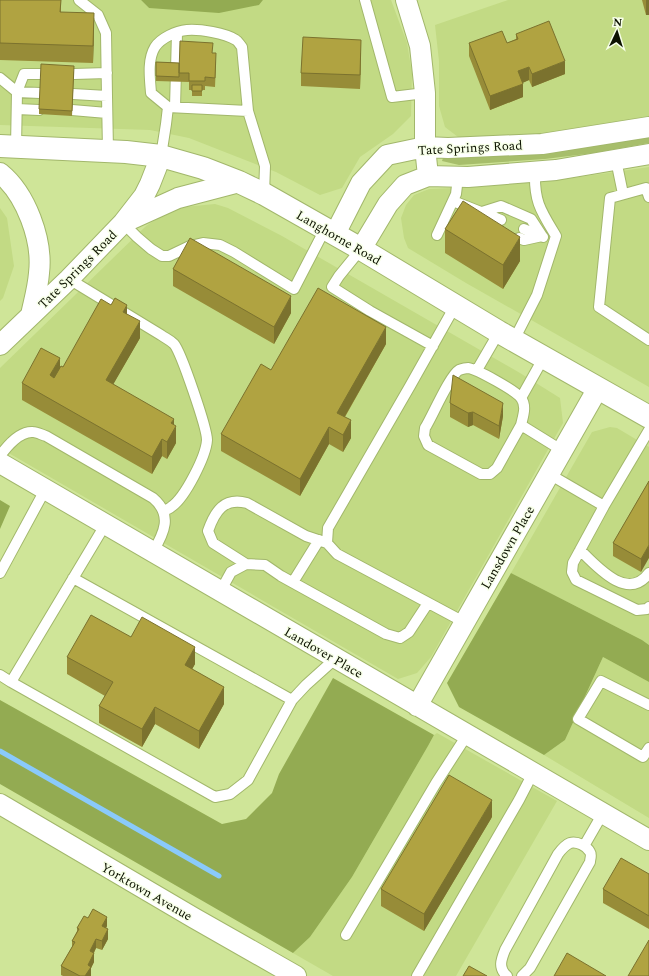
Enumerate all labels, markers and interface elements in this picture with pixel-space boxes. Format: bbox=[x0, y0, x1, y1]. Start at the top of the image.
north arrow bbox=[597, 12, 637, 52]
text: N bbox=[613, 14, 623, 31]
street label: Tate Springs Road bbox=[417, 135, 523, 161]
street label: Langhorne Road bbox=[292, 205, 385, 270]
street label: Tate Springs Road bbox=[34, 226, 122, 314]
street label: Lansdown Place bbox=[476, 502, 540, 593]
street label: Landover Place bbox=[280, 622, 367, 684]
street label: Yorktown Avenue bbox=[97, 858, 196, 926]

